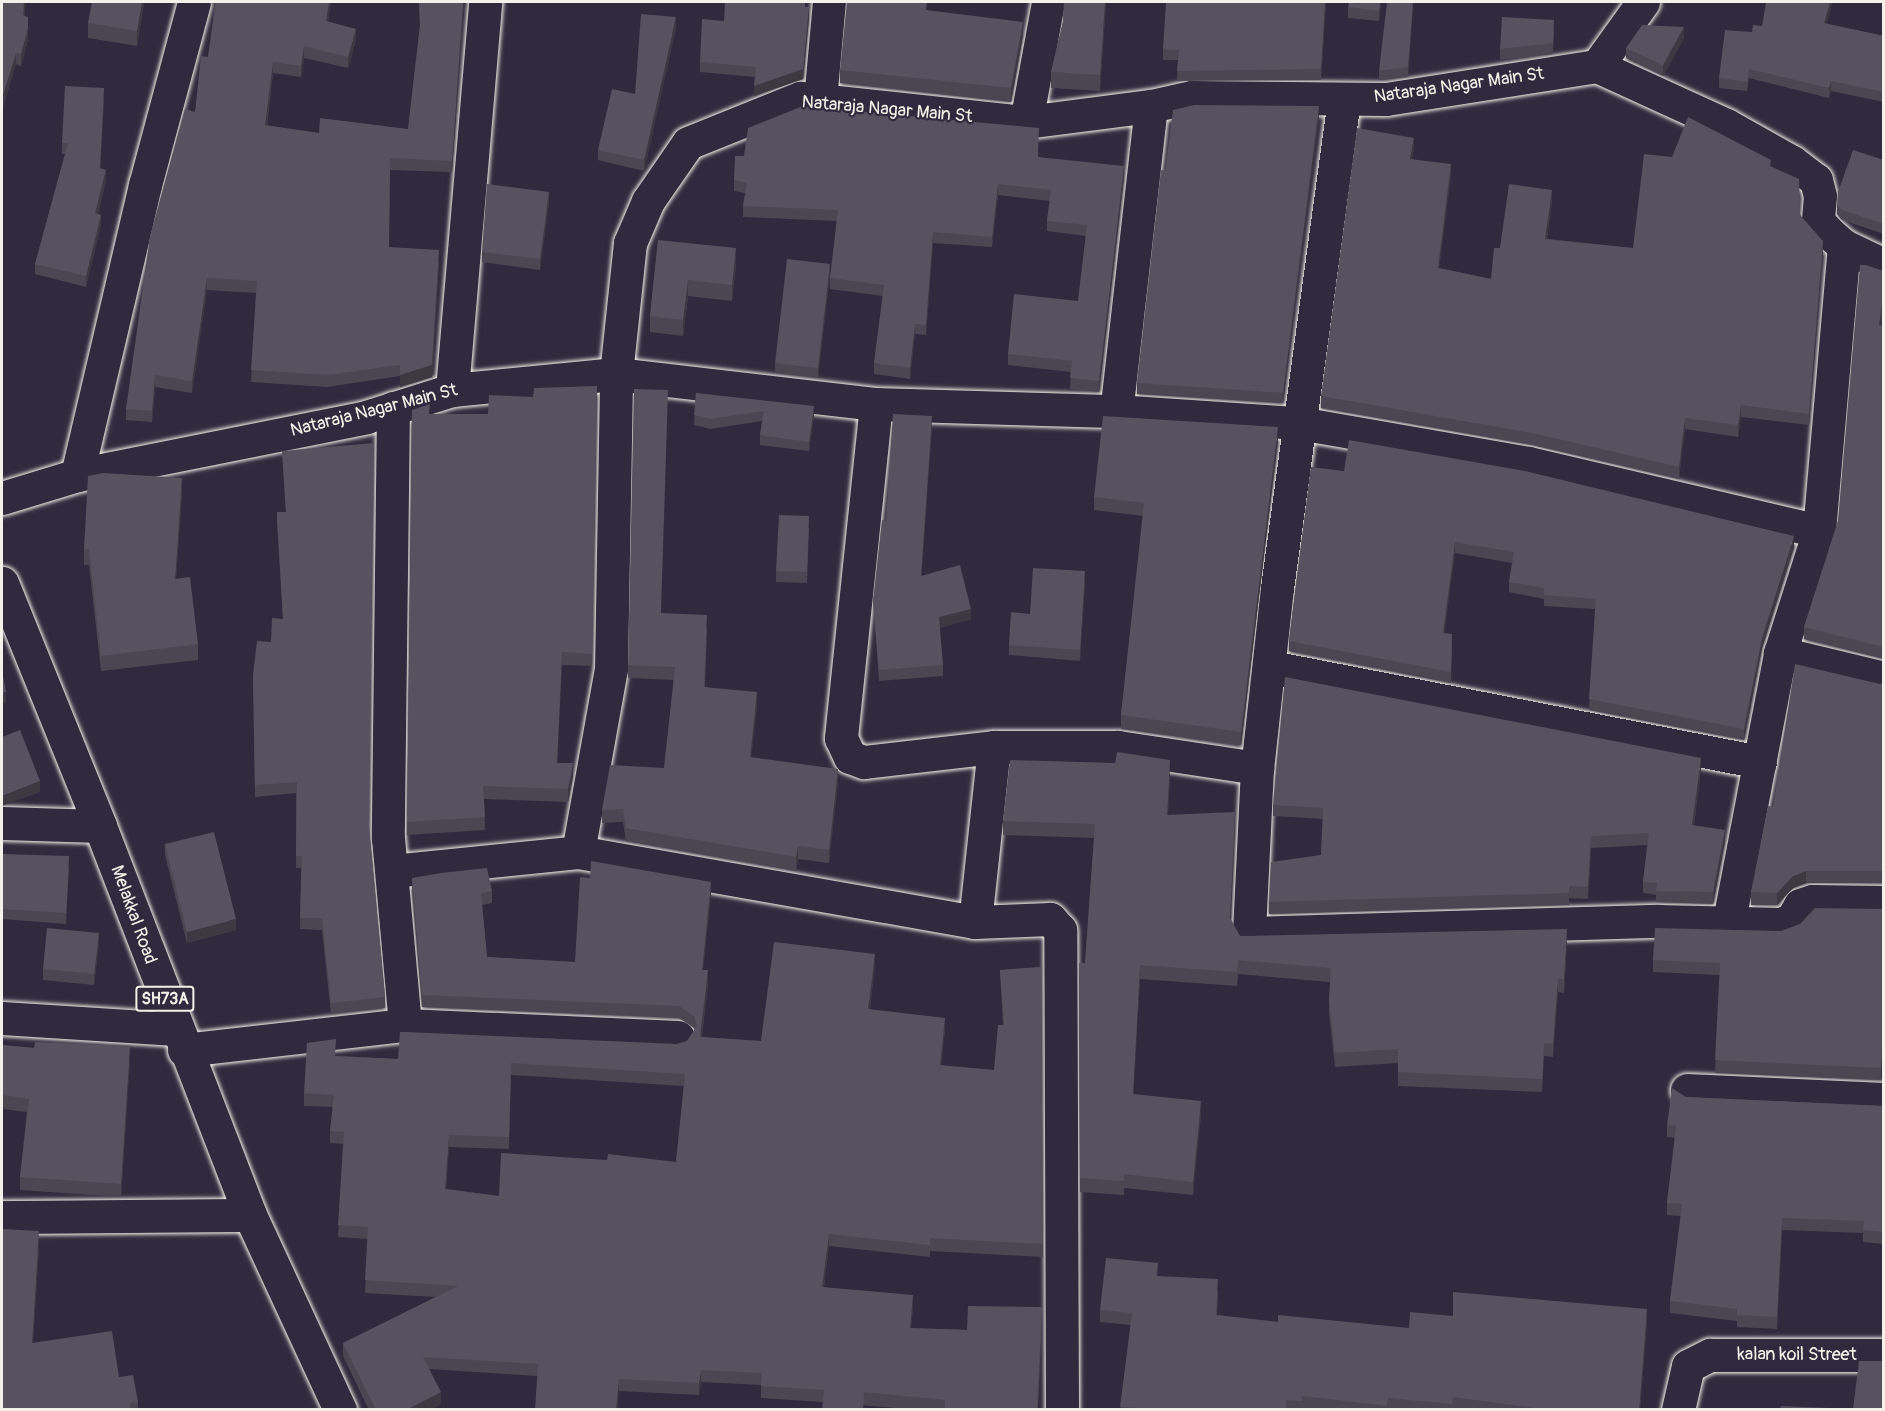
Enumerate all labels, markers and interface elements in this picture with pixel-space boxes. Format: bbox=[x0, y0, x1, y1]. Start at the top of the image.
street label: Nataraja Nagar Main St bbox=[1373, 63, 1545, 109]
street label: Nataraja Nagar Main St bbox=[801, 92, 973, 128]
street label: Nataraja Nagar Main St bbox=[288, 380, 460, 442]
street label: Melakkal Road bbox=[105, 863, 161, 967]
road number: SH73A bbox=[135, 986, 195, 1012]
street label: kalan koil Street bbox=[1737, 1344, 1857, 1366]

